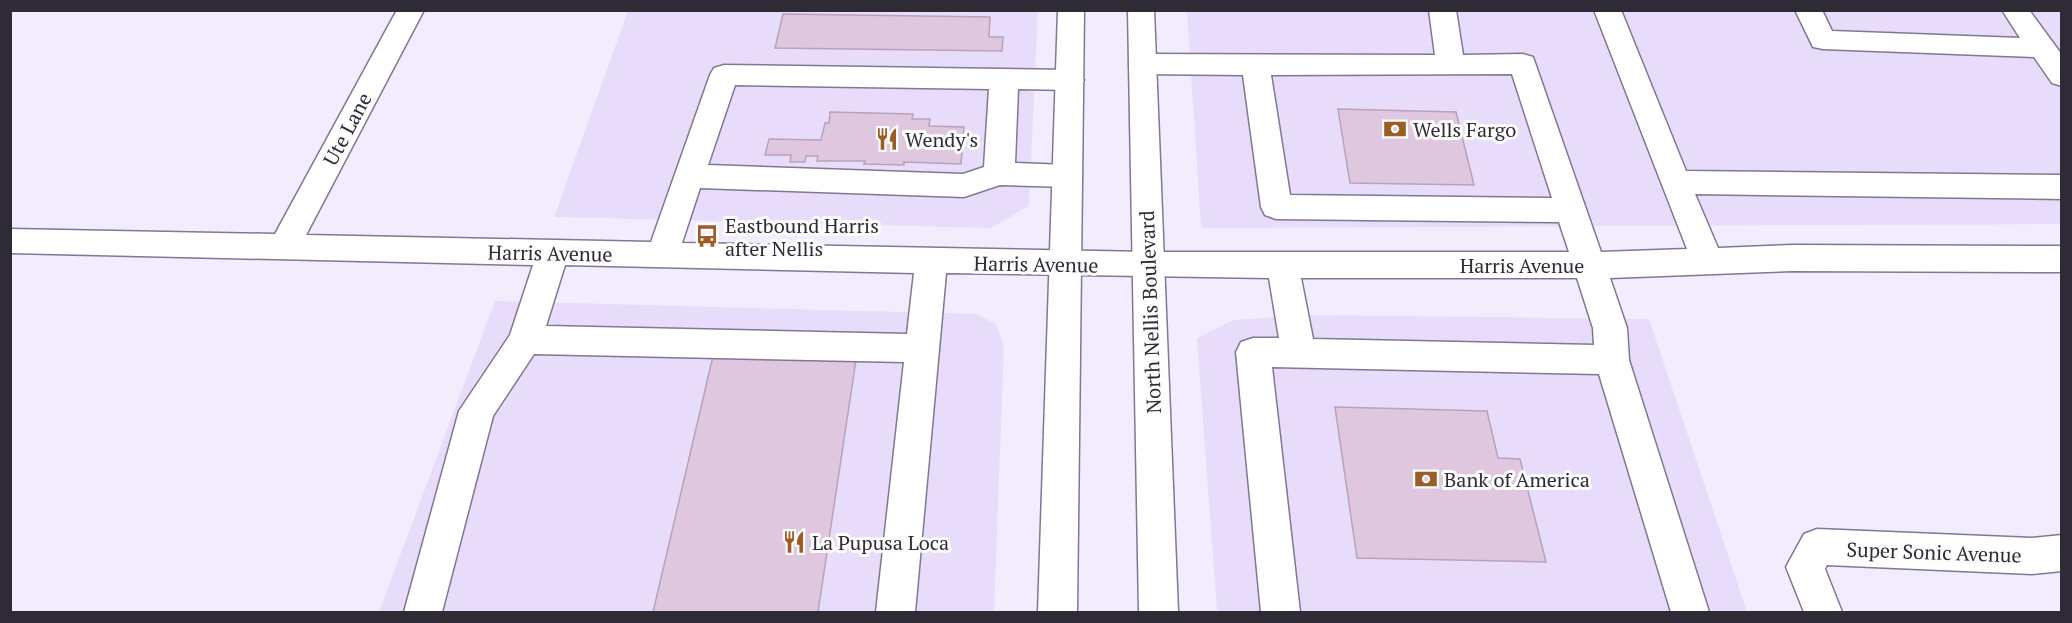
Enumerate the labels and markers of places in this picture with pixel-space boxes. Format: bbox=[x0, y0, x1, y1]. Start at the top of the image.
bank icon: Wells Fargo bbox=[1382, 116, 1408, 142]
place label: Wells Fargo bbox=[1413, 116, 1516, 143]
restaurant icon: Wendy's bbox=[874, 126, 900, 152]
place label: Wendy's bbox=[905, 126, 978, 153]
place label: Eastbound Harris after Nellis bbox=[725, 212, 879, 262]
bus stop icon: Eastbound Harris after Nellis bbox=[694, 223, 720, 249]
bank icon: Bank of America bbox=[1413, 466, 1439, 492]
place label: Bank of America bbox=[1444, 466, 1590, 493]
restaurant icon: La Pupusa Loca bbox=[781, 529, 807, 555]
place label: La Pupusa Loca bbox=[812, 529, 949, 556]

